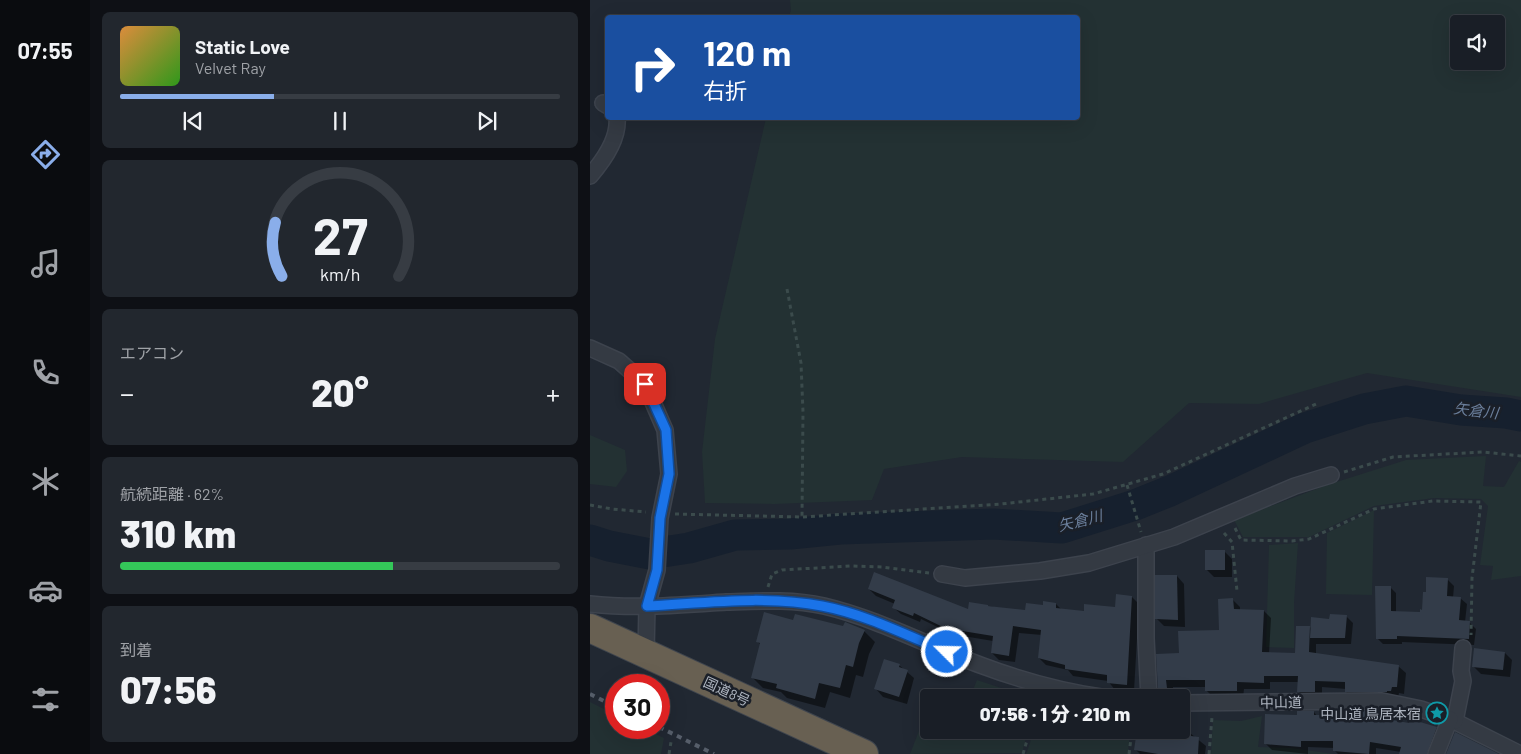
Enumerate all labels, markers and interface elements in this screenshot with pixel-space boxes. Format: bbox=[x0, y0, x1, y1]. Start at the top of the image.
map controls bbox=[1450, 15, 1505, 70]
button: sound bbox=[1450, 15, 1505, 70]
text: 120 m bbox=[703, 31, 791, 73]
text: Static Love bbox=[195, 35, 290, 58]
icon: right bbox=[620, 35, 685, 100]
text: 07:55 bbox=[17, 37, 73, 63]
text: Velvet Ray bbox=[195, 58, 266, 77]
text: 右折 bbox=[703, 77, 747, 103]
icon: previous bbox=[179, 107, 207, 135]
icon: pause bbox=[326, 107, 354, 135]
icon: next bbox=[473, 107, 501, 135]
icon: directions bbox=[28, 137, 63, 172]
text: 27 bbox=[313, 203, 368, 265]
icon: music bbox=[28, 246, 63, 281]
text: km/h bbox=[320, 263, 360, 285]
text: エアコン bbox=[120, 343, 184, 362]
icon: phone bbox=[28, 355, 63, 390]
pin bbox=[624, 363, 666, 405]
text: 20° bbox=[311, 369, 369, 415]
icon: arrive bbox=[631, 370, 659, 398]
text: − bbox=[120, 376, 134, 410]
text: + bbox=[546, 376, 560, 410]
water label: 矢倉川 bbox=[1453, 398, 1501, 422]
icon: climate bbox=[28, 464, 63, 499]
text: 航続距離 · 62% bbox=[120, 484, 224, 503]
water label: 矢倉川 bbox=[1056, 505, 1106, 534]
text: 310 km bbox=[120, 510, 236, 556]
icon: car bbox=[28, 573, 63, 608]
position arrow bbox=[920, 625, 972, 677]
text: 到着 bbox=[120, 640, 152, 659]
text: 07:56 bbox=[120, 666, 217, 712]
street label: 国道8号 bbox=[701, 673, 753, 709]
speed limit sign: 30 bbox=[605, 674, 670, 739]
icon: filters bbox=[28, 682, 63, 717]
street label: 中山道 bbox=[1260, 693, 1302, 711]
place icon: 中山道 鳥居本宿 bbox=[1425, 701, 1449, 725]
text: 07:56 · 1 分 · 210 m bbox=[980, 702, 1130, 725]
place label: 中山道 鳥居本宿 bbox=[1320, 705, 1421, 722]

